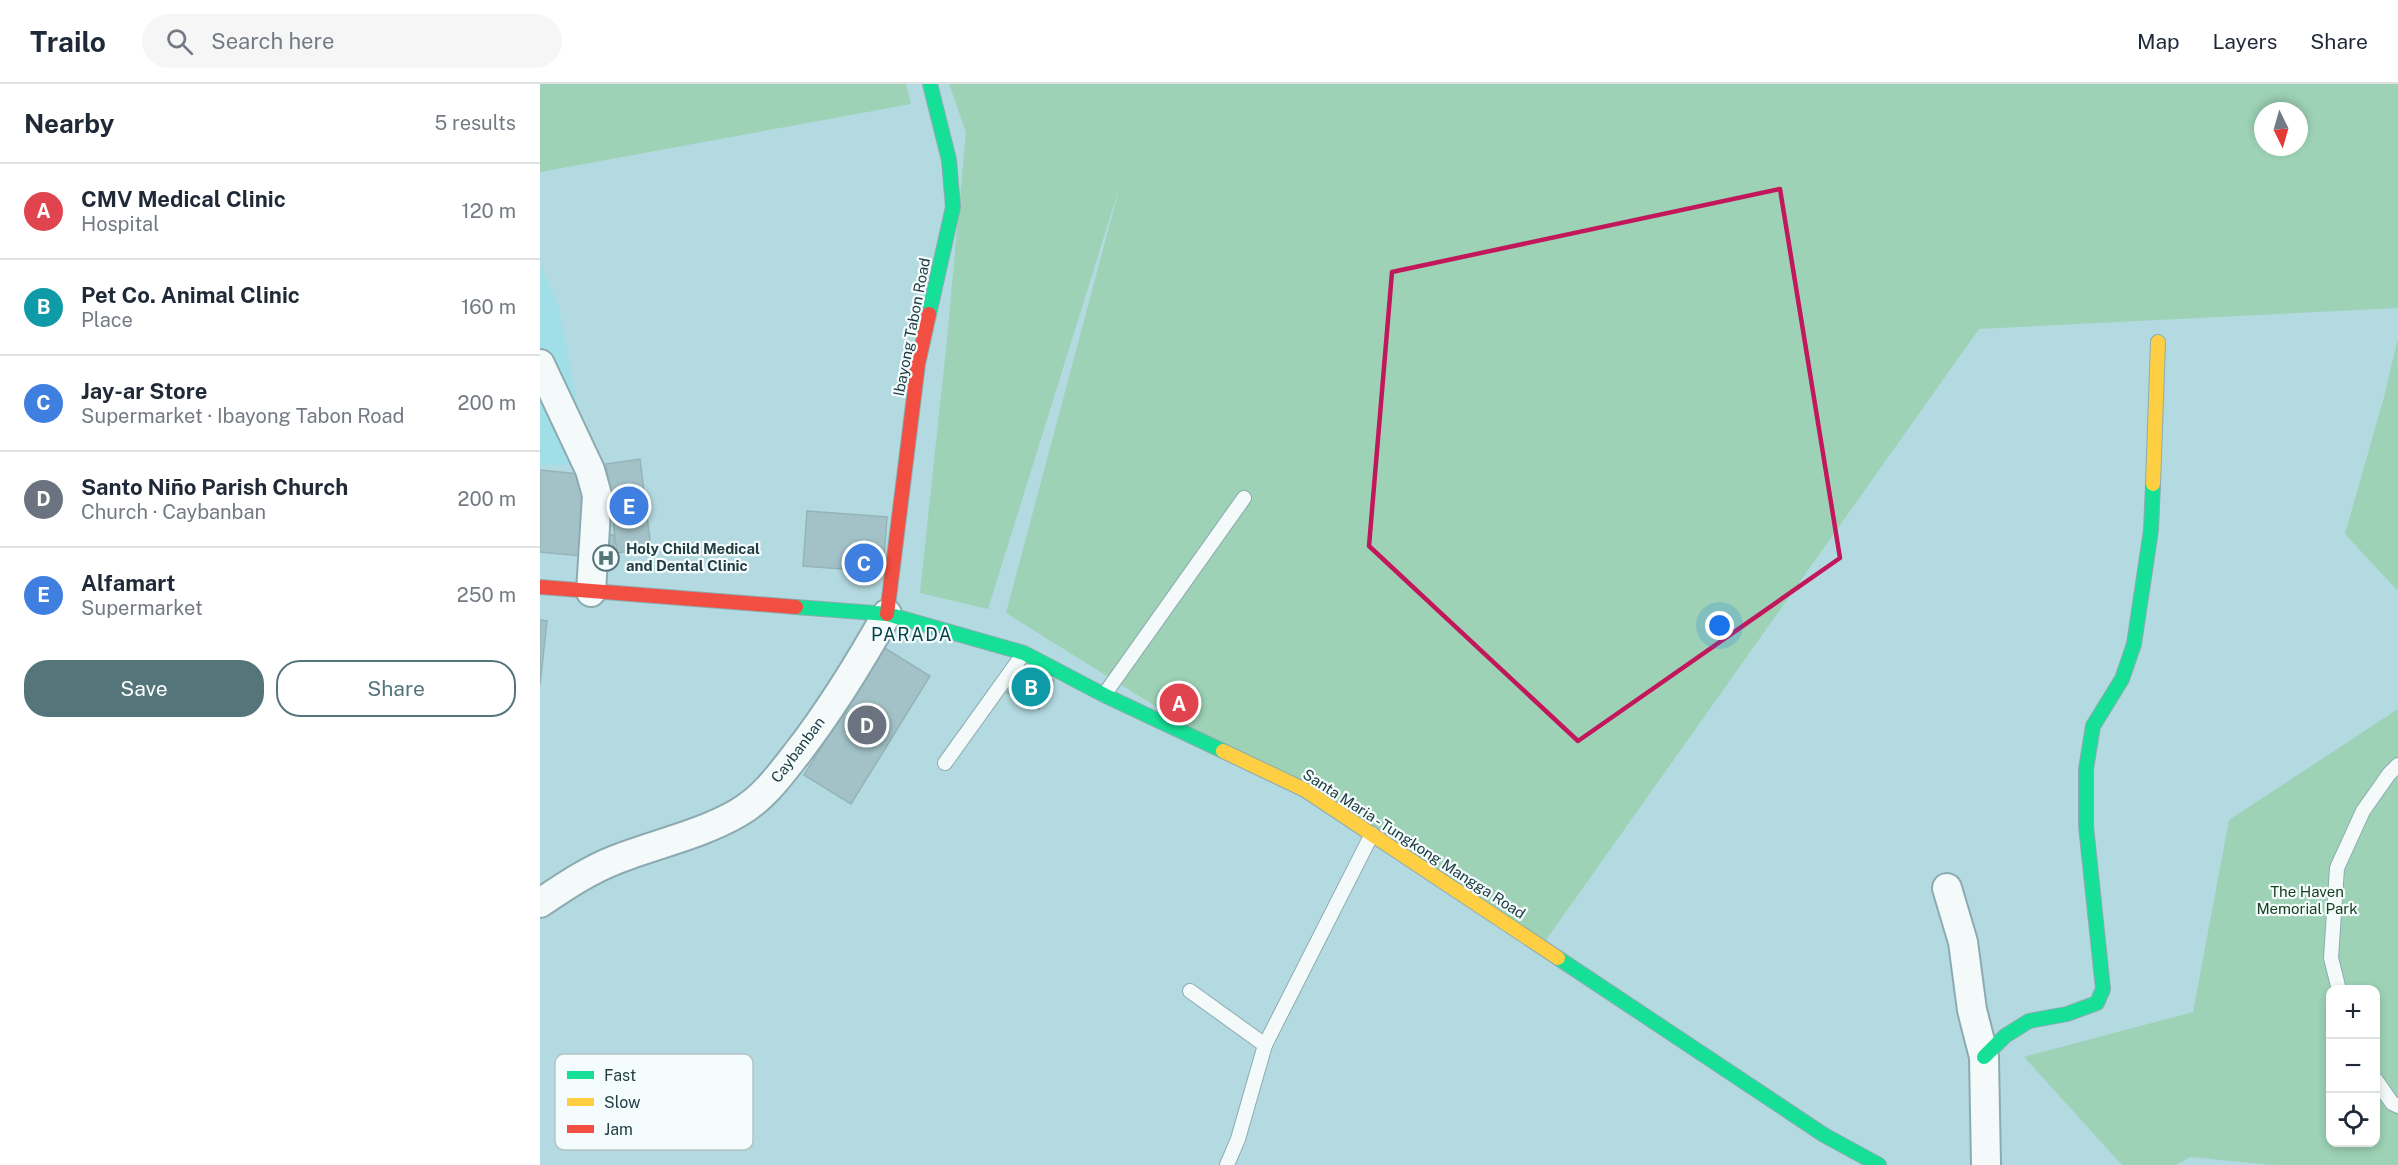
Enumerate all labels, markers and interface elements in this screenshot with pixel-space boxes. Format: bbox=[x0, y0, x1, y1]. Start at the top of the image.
search box bbox=[142, 14, 562, 68]
text: Trailo bbox=[30, 25, 106, 58]
icon: search bbox=[163, 25, 196, 58]
text: Search here bbox=[211, 28, 334, 54]
text: Map bbox=[2137, 29, 2180, 54]
text: Layers bbox=[2213, 29, 2277, 54]
text: Share bbox=[2310, 29, 2368, 54]
north arrow bbox=[2254, 102, 2308, 156]
text: Nearby bbox=[24, 108, 114, 139]
text: 5 results bbox=[434, 111, 516, 135]
text: CMV Medical Clinic bbox=[81, 186, 286, 212]
text: A bbox=[36, 199, 51, 223]
text: 120 m bbox=[462, 199, 516, 223]
text: Hospital bbox=[81, 212, 159, 236]
street label: Ibayong Tabon Road bbox=[890, 256, 933, 398]
text: Pet Co. Animal Clinic bbox=[81, 282, 300, 308]
text: B bbox=[37, 295, 50, 319]
text: 160 m bbox=[461, 295, 516, 319]
text: Place bbox=[81, 308, 133, 332]
text: Jay-ar Store bbox=[81, 378, 207, 404]
text: C bbox=[36, 391, 51, 415]
text: 200 m bbox=[458, 391, 516, 415]
text: Supermarket · Ibayong Tabon Road bbox=[81, 404, 405, 428]
text: Santo Niño Parish Church bbox=[81, 474, 348, 500]
pin: E bbox=[610, 484, 649, 528]
text: D bbox=[36, 487, 51, 511]
text: 200 m bbox=[458, 487, 516, 511]
text: Church · Caybanban bbox=[81, 500, 266, 524]
place label: Holy Child Medical and Dental Clinic bbox=[626, 540, 760, 574]
pin: C bbox=[844, 540, 884, 586]
hospital icon: Holy Child Medical and Dental Clinic bbox=[591, 543, 621, 573]
text: Alfamart bbox=[81, 570, 175, 596]
text: E bbox=[37, 583, 50, 607]
text: 250 m bbox=[457, 583, 516, 607]
text: Supermarket bbox=[81, 596, 203, 620]
your location bbox=[1705, 611, 1734, 640]
district label: PARADA bbox=[871, 624, 953, 645]
button: Save bbox=[24, 660, 264, 717]
button: Share bbox=[276, 660, 516, 717]
pin: B bbox=[1012, 664, 1050, 710]
pin: A bbox=[1160, 680, 1198, 726]
pin: D bbox=[848, 702, 886, 748]
street label: Caybanban bbox=[767, 713, 828, 786]
street label: Santa Maria - Tungkong Mangga Road bbox=[1300, 765, 1529, 922]
park label: The Haven Memorial Park bbox=[2256, 883, 2358, 917]
map controls bbox=[2326, 985, 2380, 1147]
button: + bbox=[2326, 985, 2380, 1039]
button: − bbox=[2326, 1039, 2380, 1093]
legend bbox=[555, 1054, 753, 1150]
text: Fast bbox=[604, 1066, 636, 1085]
text: Slow bbox=[604, 1093, 641, 1112]
button: locate bbox=[2326, 1093, 2380, 1147]
text: Jam bbox=[604, 1120, 633, 1139]

